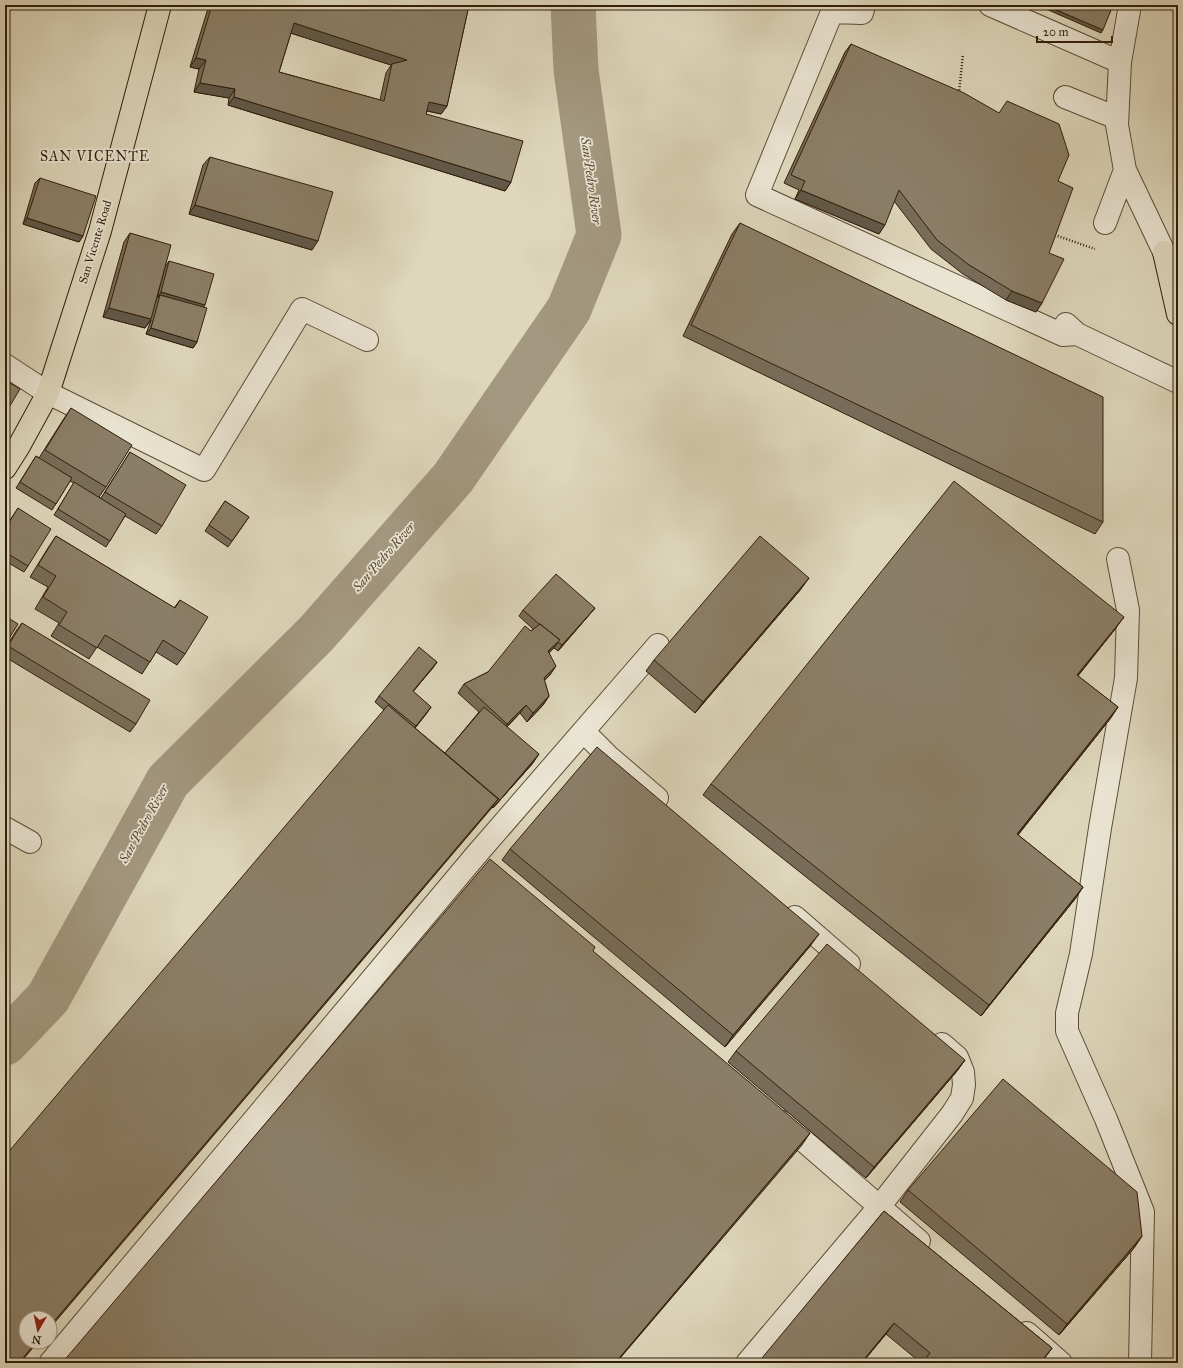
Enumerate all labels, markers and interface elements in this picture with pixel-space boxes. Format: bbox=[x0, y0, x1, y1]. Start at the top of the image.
scale bar bbox=[1037, 18, 1112, 44]
text: 20 m bbox=[1043, 25, 1069, 39]
water label: San Pedro River bbox=[577, 136, 605, 226]
district label: SAN VICENTE bbox=[40, 148, 150, 165]
street label: San Vicente Road bbox=[76, 199, 114, 285]
water label: San Pedro River bbox=[349, 518, 419, 596]
water label: San Pedro River bbox=[115, 781, 172, 867]
north arrow bbox=[18, 1310, 58, 1350]
text: N bbox=[30, 1332, 42, 1347]

